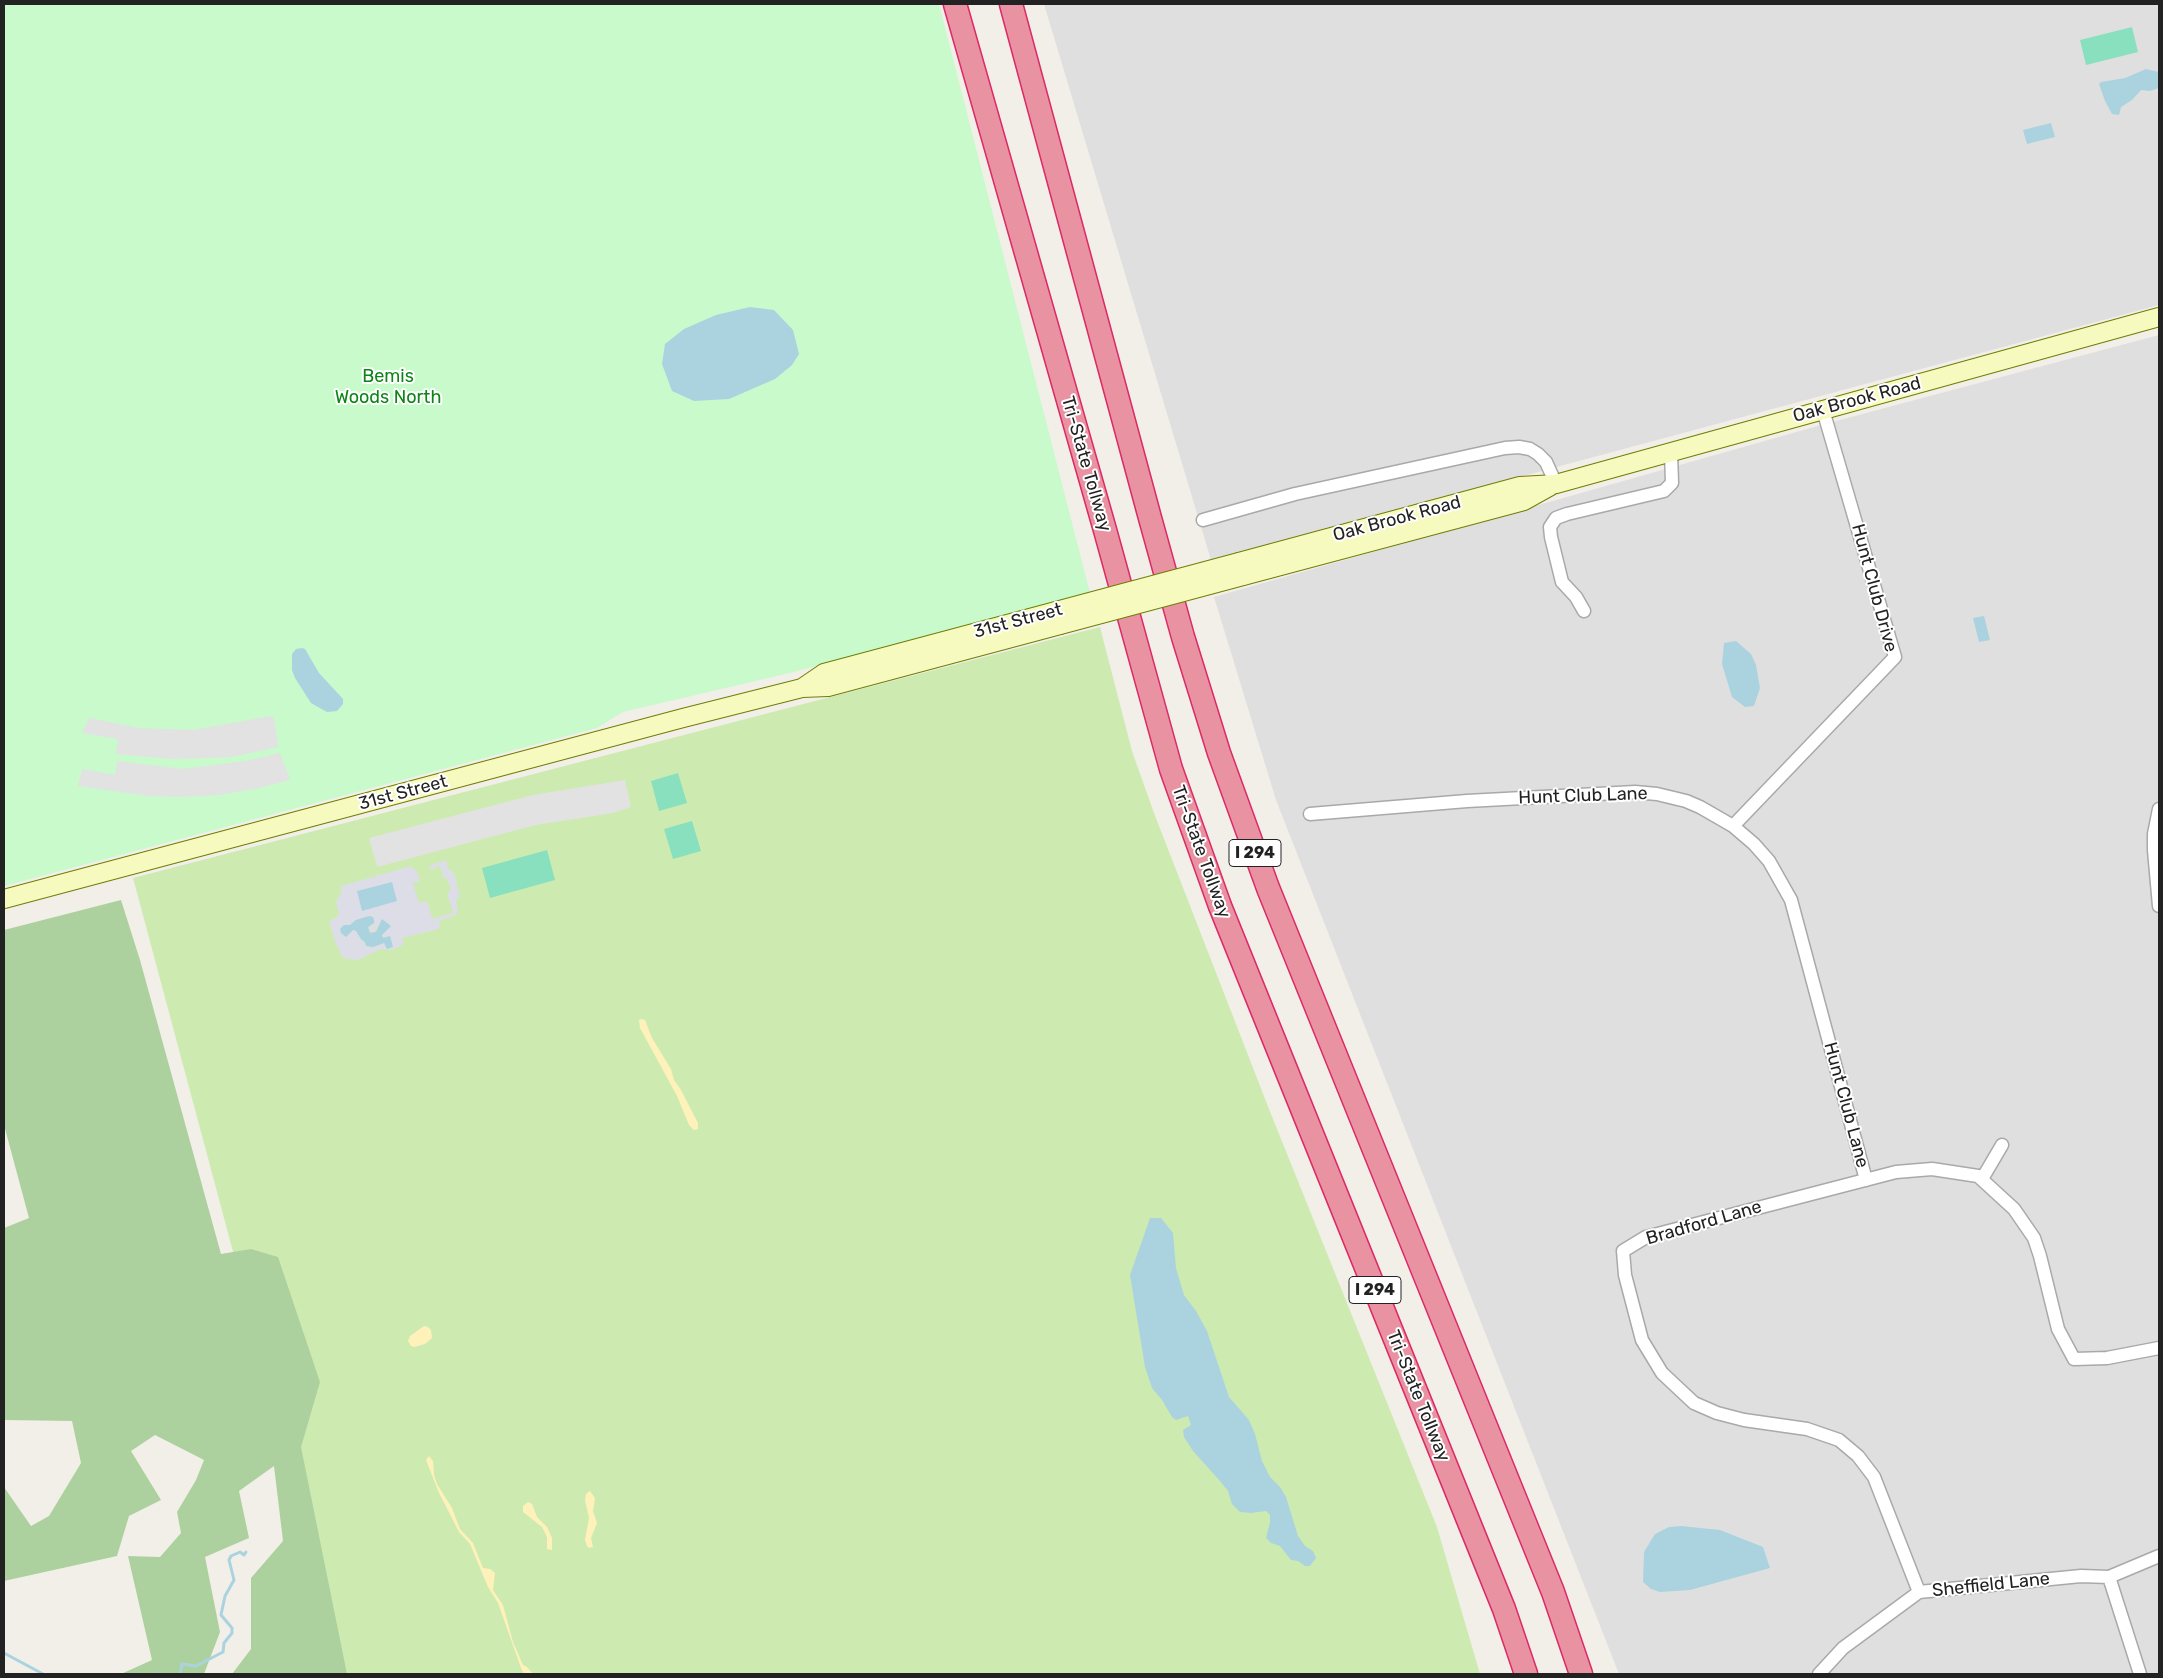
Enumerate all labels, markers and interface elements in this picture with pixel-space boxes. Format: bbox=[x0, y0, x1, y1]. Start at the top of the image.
park label: Bemis Woods North bbox=[335, 366, 441, 408]
street label: Oak Brook Road bbox=[1791, 373, 1923, 427]
street label: Tri-State Tollway bbox=[1056, 394, 1116, 534]
street label: Oak Brook Road bbox=[1331, 492, 1463, 546]
street label: Hunt Club Drive bbox=[1847, 522, 1901, 654]
street label: 31st Street bbox=[971, 599, 1065, 643]
street label: 31st Street bbox=[356, 771, 450, 815]
street label: Tri-State Tollway bbox=[1167, 783, 1235, 921]
street label: Hunt Club Lane bbox=[1518, 783, 1648, 809]
road number: I 294 bbox=[1229, 840, 1281, 866]
street label: Hunt Club Lane bbox=[1819, 1040, 1873, 1170]
street label: Bradford Lane bbox=[1644, 1196, 1764, 1250]
road number: I 294 bbox=[1349, 1276, 1401, 1304]
street label: Tri-State Tollway bbox=[1382, 1327, 1454, 1465]
street label: Sheffield Lane bbox=[1931, 1568, 2051, 1602]

